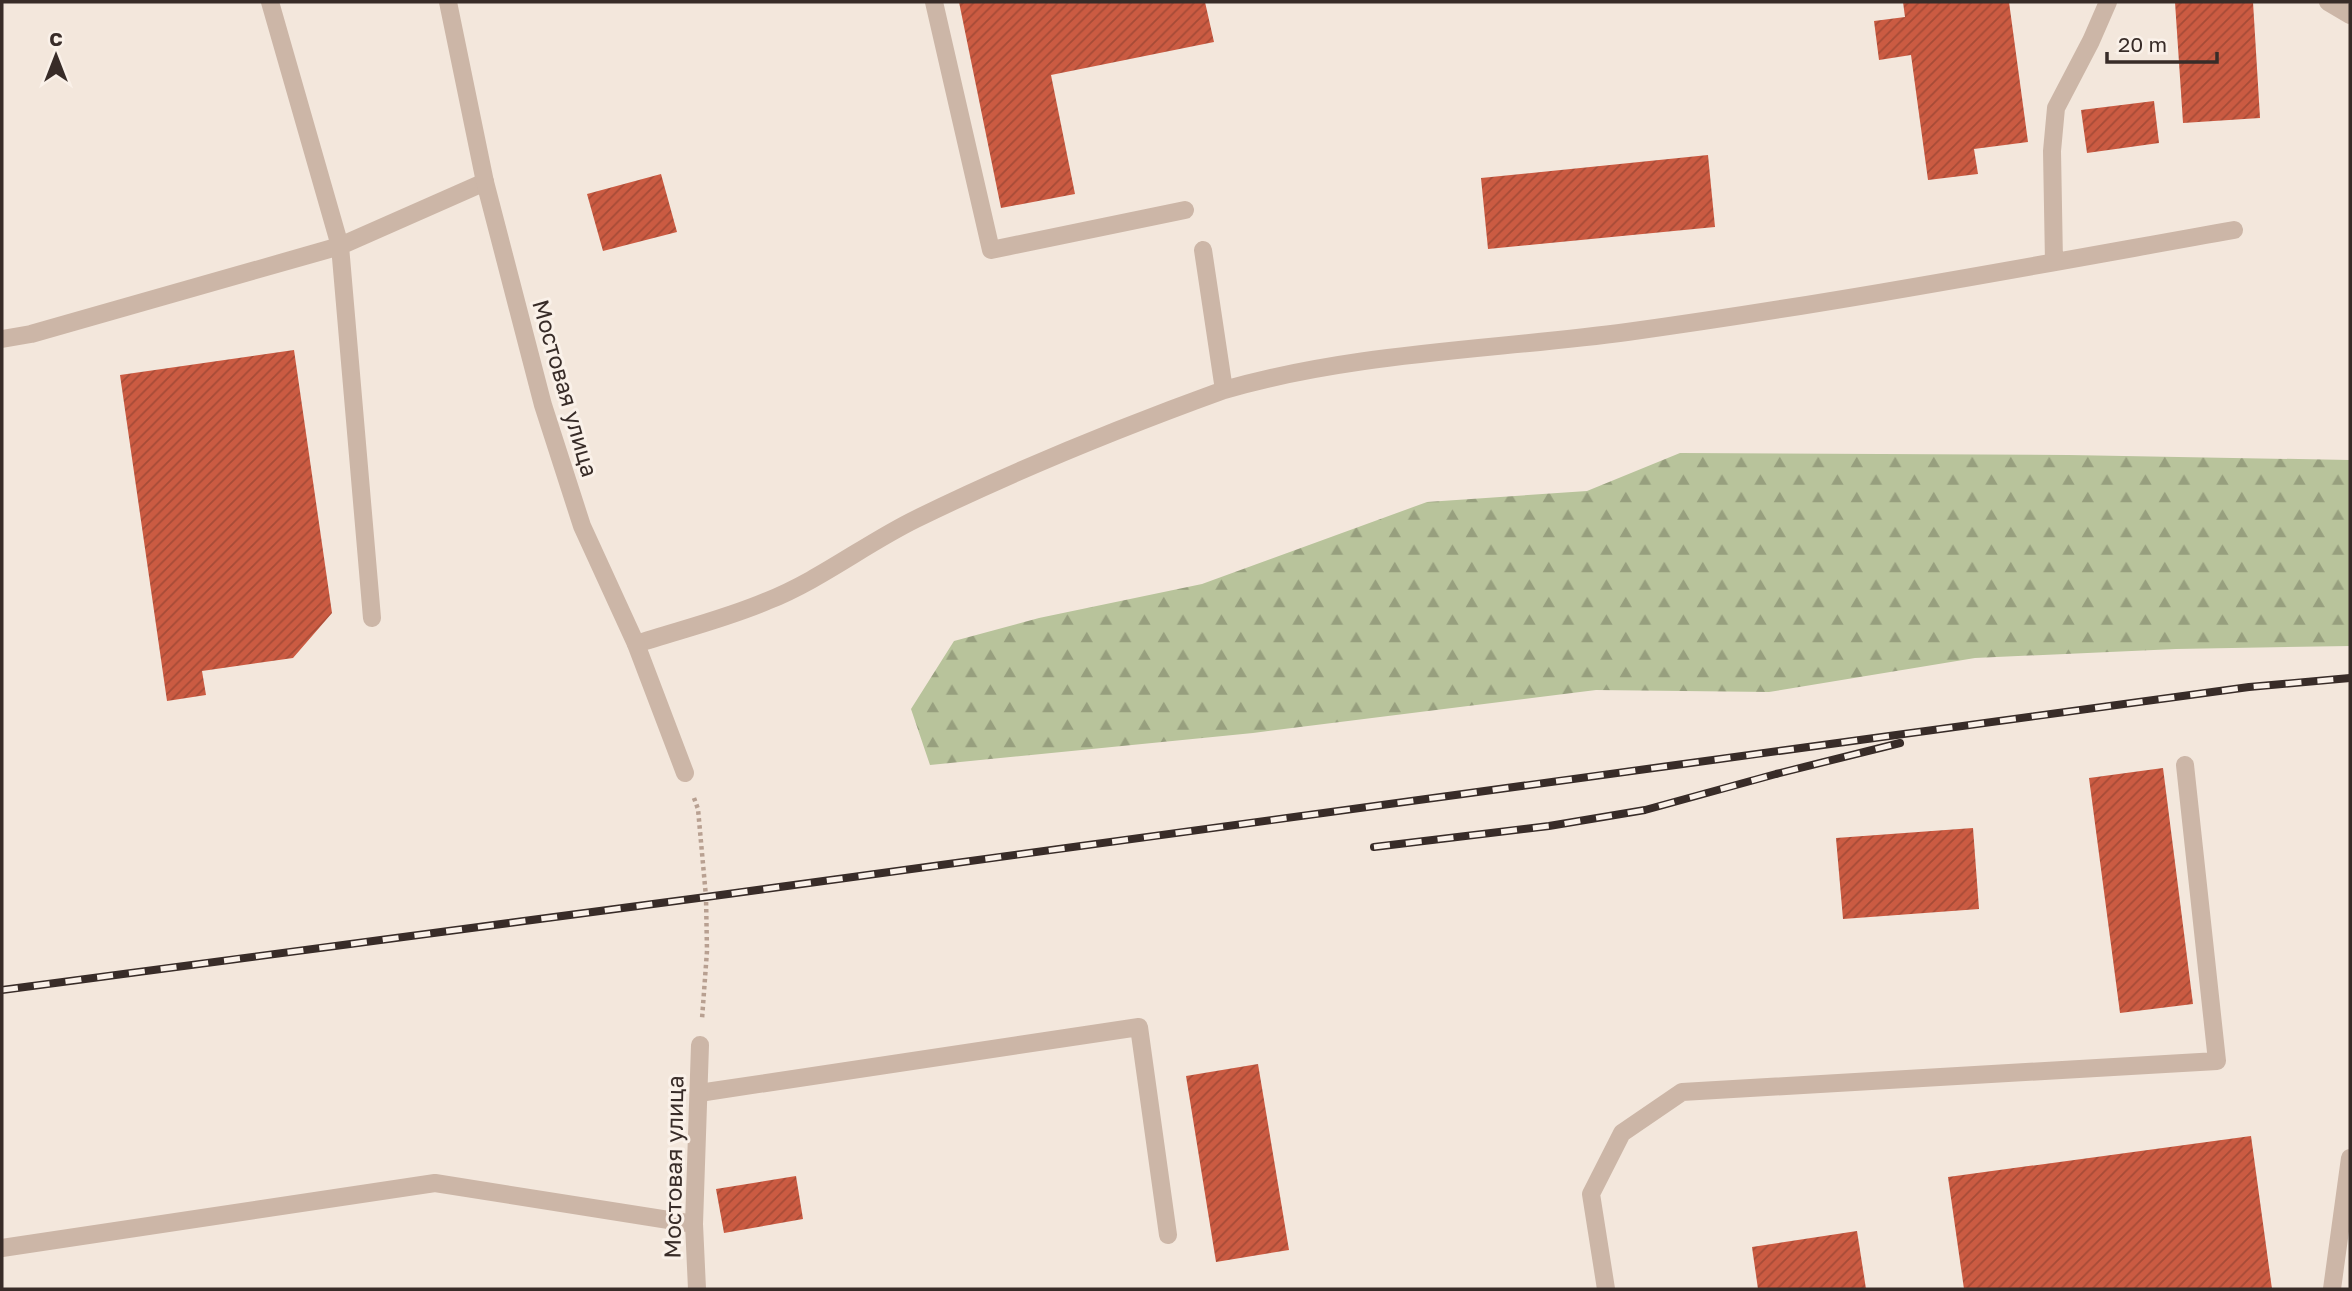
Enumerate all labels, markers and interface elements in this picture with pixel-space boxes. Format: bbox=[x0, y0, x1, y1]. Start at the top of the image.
north arrow bbox=[21, 21, 91, 91]
scale bar bbox=[2107, 21, 2217, 65]
text: С bbox=[49, 27, 63, 50]
text: 20 m bbox=[2118, 31, 2167, 57]
street label: Мостовая улица bbox=[527, 296, 605, 480]
street label: Мостовая улица bbox=[657, 1075, 689, 1259]

